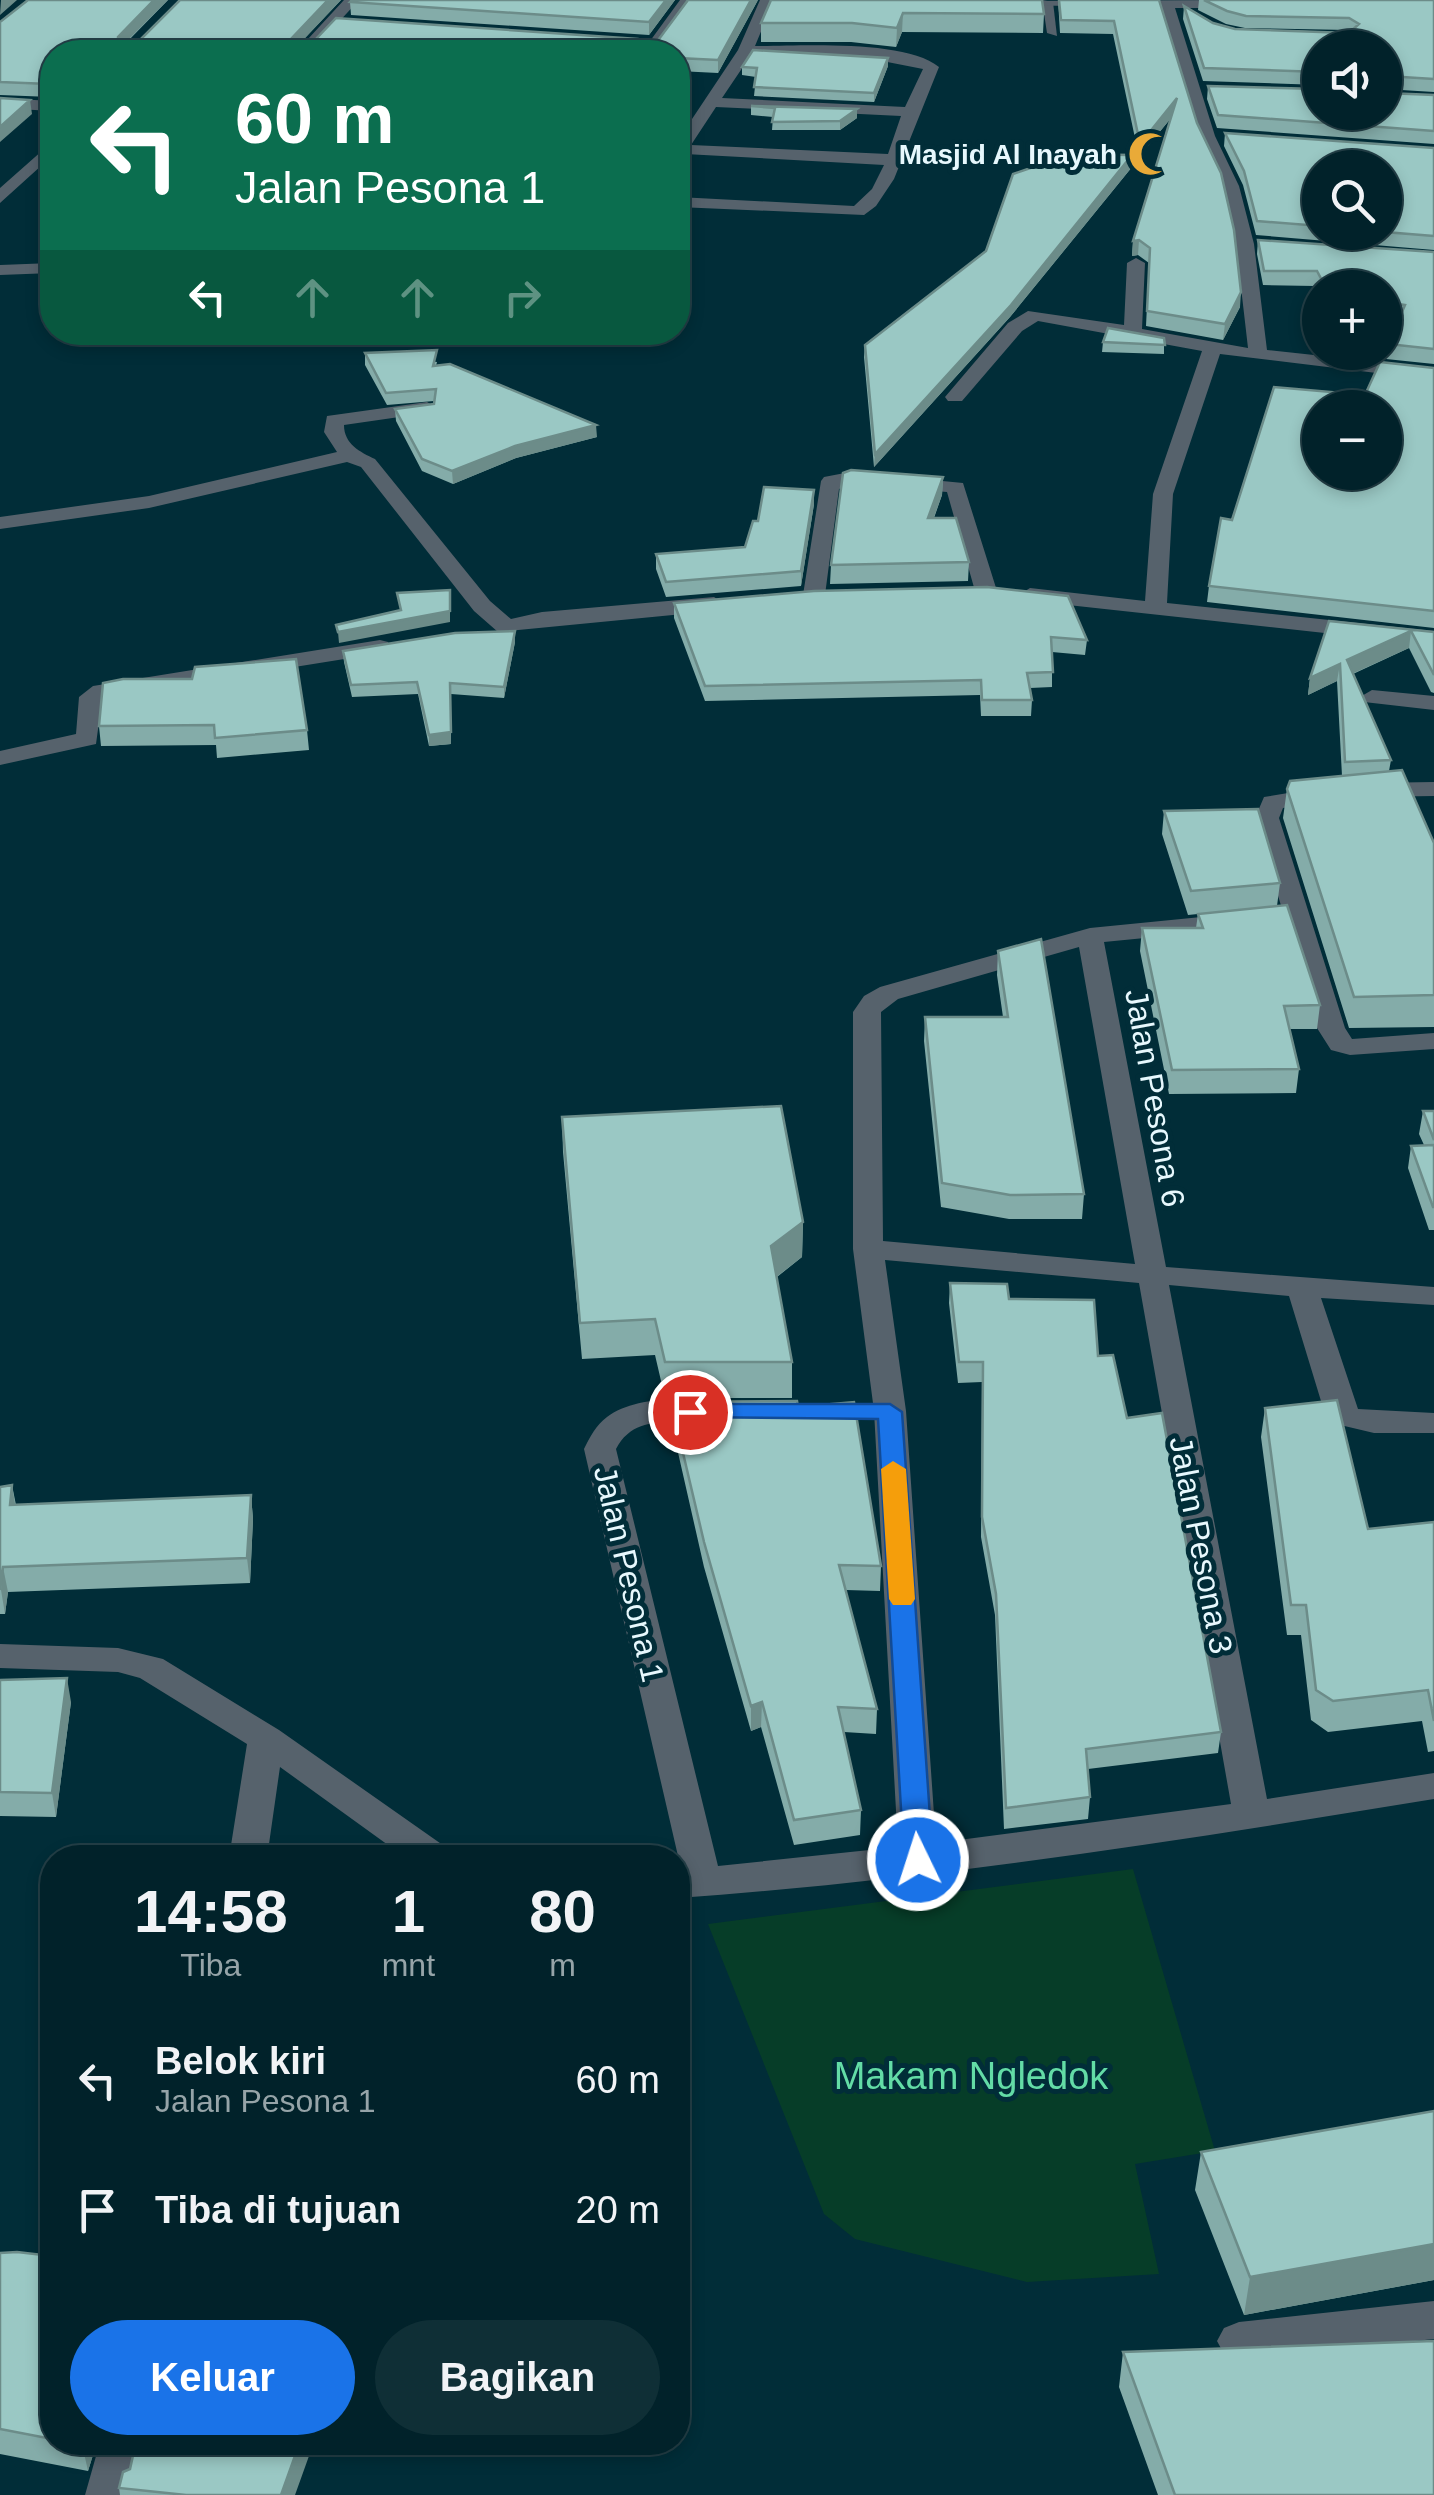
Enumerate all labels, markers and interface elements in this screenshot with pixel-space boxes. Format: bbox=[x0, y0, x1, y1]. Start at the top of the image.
map controls bbox=[1302, 30, 1402, 490]
button: sound bbox=[1302, 30, 1402, 130]
icon: left bbox=[70, 80, 200, 210]
text: 60 m bbox=[235, 80, 395, 158]
mosque icon: Masjid Al Inayah bbox=[1126, 130, 1174, 178]
place label: Masjid Al Inayah bbox=[899, 139, 1117, 170]
button: search bbox=[1302, 150, 1402, 250]
text: Jalan Pesona 1 bbox=[235, 162, 545, 213]
icon: left bbox=[180, 270, 235, 325]
icon: ahead bbox=[285, 270, 340, 325]
icon: ahead bbox=[390, 270, 445, 325]
icon: right bbox=[495, 270, 550, 325]
button: + bbox=[1302, 270, 1402, 370]
button: − bbox=[1302, 390, 1402, 490]
street label: Jalan Pesona 6 bbox=[1118, 986, 1192, 1210]
pin bbox=[648, 1370, 733, 1455]
icon: arrive bbox=[663, 1385, 718, 1440]
street label: Jalan Pesona 3 bbox=[1162, 1433, 1240, 1657]
street label: Jalan Pesona 1 bbox=[587, 1462, 671, 1686]
position arrow bbox=[866, 1808, 970, 1912]
text: 14:58 bbox=[134, 1878, 288, 1945]
text: 1 bbox=[392, 1878, 425, 1945]
text: 80 bbox=[529, 1878, 596, 1945]
text: Tiba bbox=[180, 1947, 241, 1983]
text: mnt bbox=[382, 1947, 435, 1983]
text: m bbox=[549, 1947, 576, 1983]
text: Belok kiri bbox=[155, 2040, 326, 2082]
icon: left bbox=[70, 2053, 125, 2108]
park label: Makam Ngledok bbox=[834, 2055, 1109, 2097]
text: 60 m bbox=[576, 2059, 660, 2101]
text: Jalan Pesona 1 bbox=[155, 2083, 376, 2119]
icon: arrive bbox=[70, 2183, 125, 2238]
text: Tiba di tujuan bbox=[155, 2189, 401, 2231]
text: 20 m bbox=[576, 2189, 660, 2231]
button: Keluar bbox=[70, 2320, 355, 2435]
button: Bagikan bbox=[375, 2320, 660, 2435]

